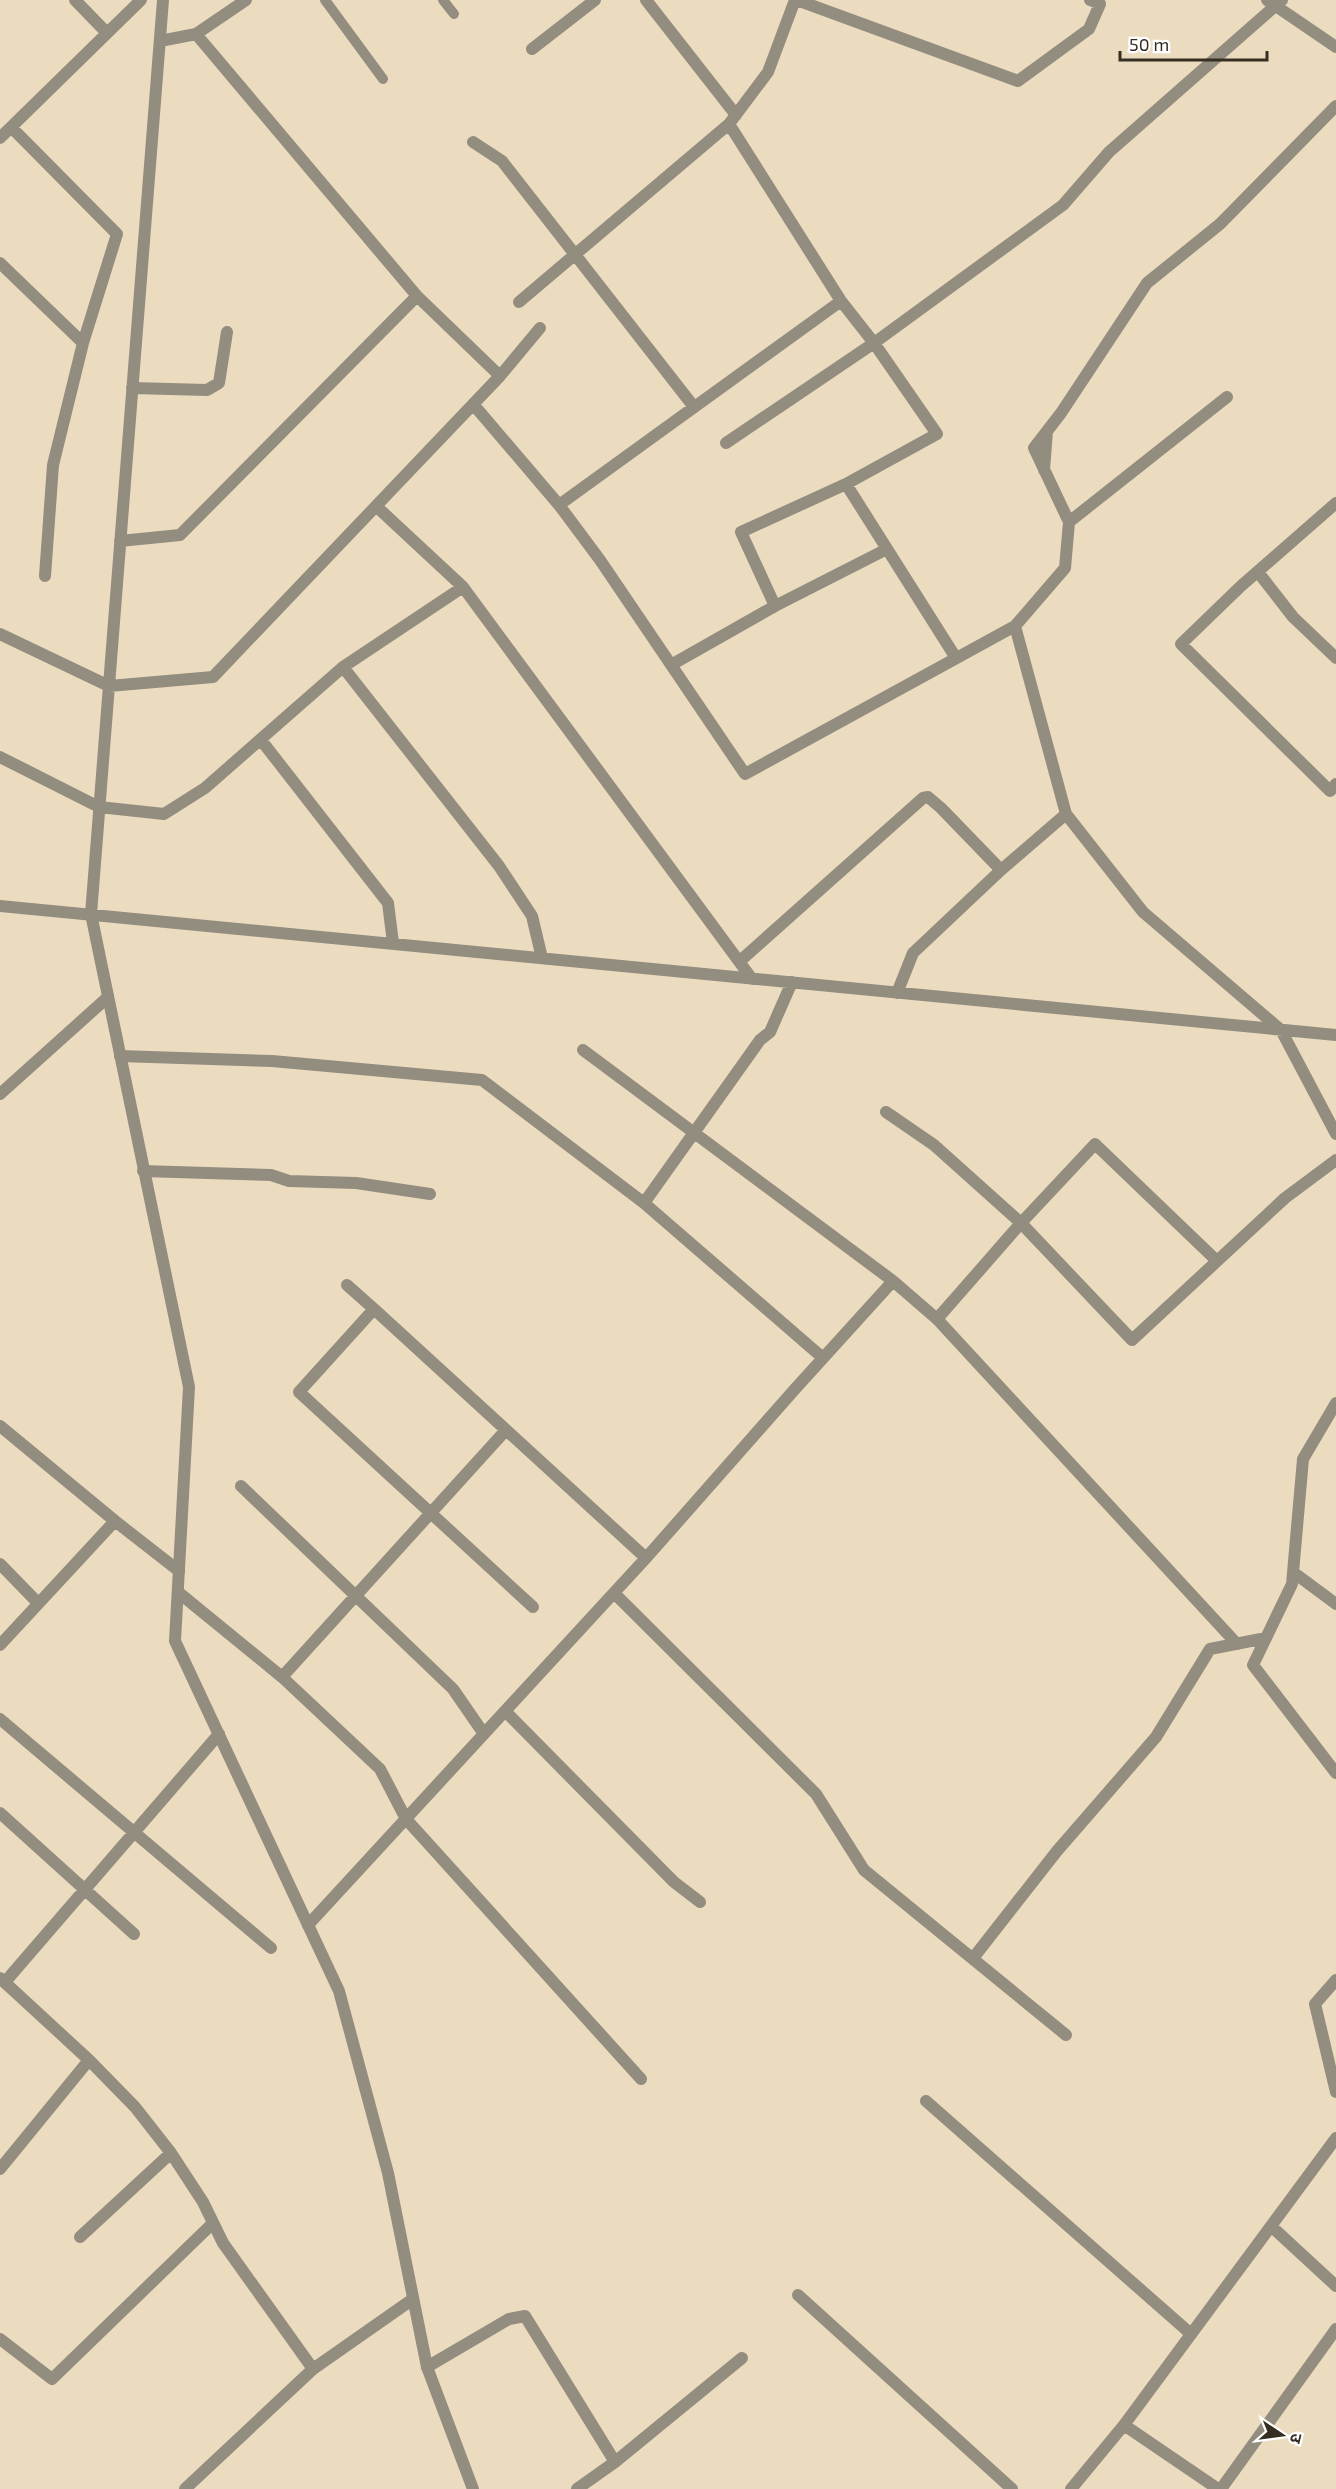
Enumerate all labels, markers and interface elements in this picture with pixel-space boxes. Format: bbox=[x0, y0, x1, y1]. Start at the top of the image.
scale bar bbox=[1120, 24, 1267, 62]
text: 50 m bbox=[1129, 33, 1169, 55]
north arrow bbox=[1252, 2405, 1312, 2465]
text: उ bbox=[1287, 2432, 1307, 2446]

